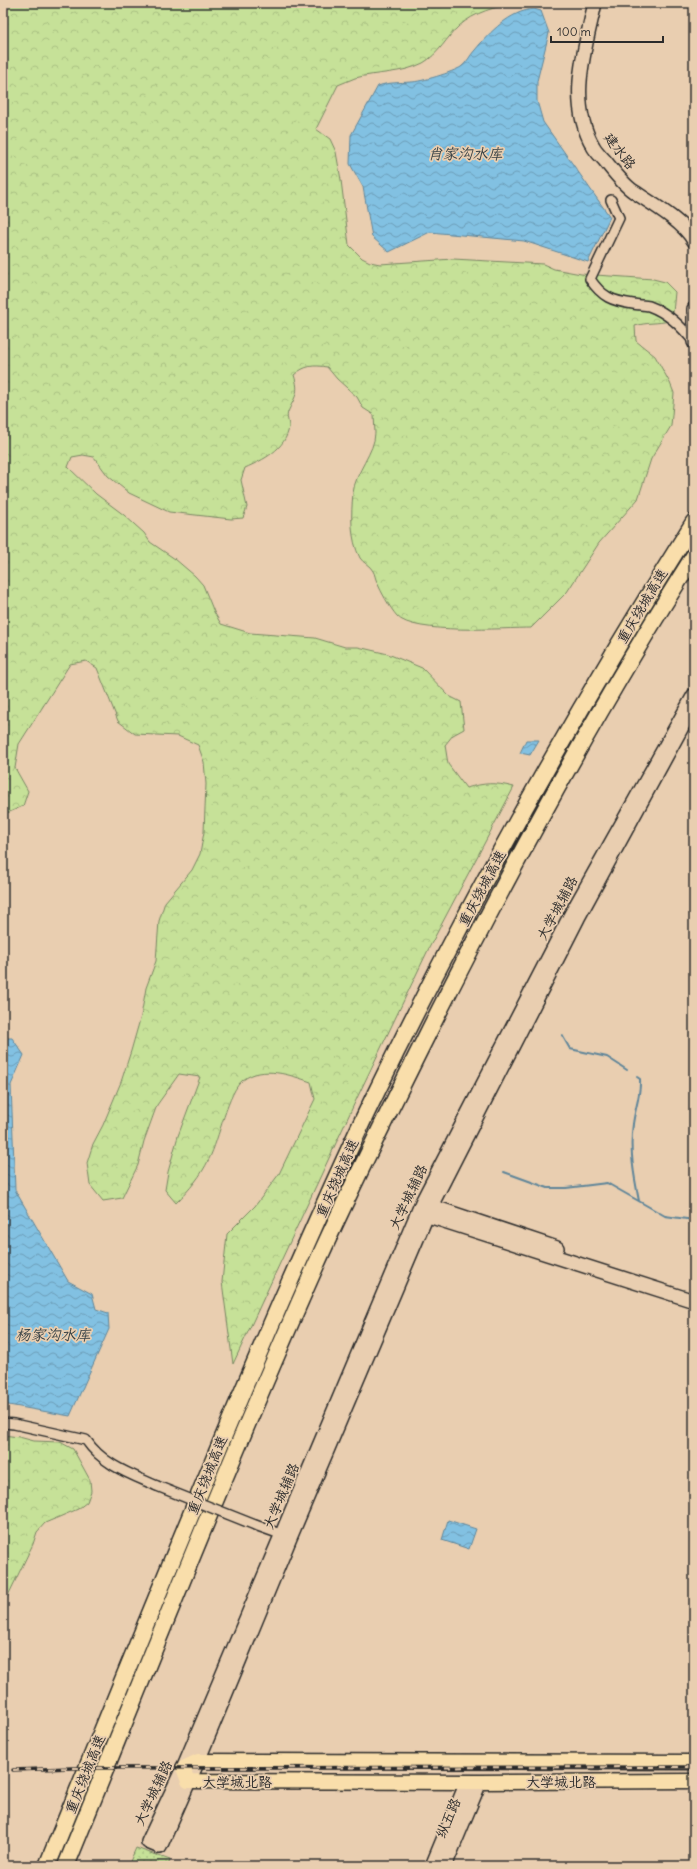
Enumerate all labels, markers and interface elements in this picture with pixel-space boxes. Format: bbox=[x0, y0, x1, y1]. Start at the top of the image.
scale bar bbox=[551, 18, 663, 44]
text: 100 m bbox=[557, 24, 591, 39]
street label: 建水路 bbox=[600, 129, 640, 173]
water label: 肖家沟水库 bbox=[427, 144, 503, 163]
street label: 重庆绕城高速 bbox=[613, 565, 671, 647]
street label: 重庆绕城高速 bbox=[454, 847, 510, 929]
street label: 大学城辅路 bbox=[533, 873, 581, 943]
street label: 重庆绕城高速 bbox=[312, 1136, 362, 1220]
street label: 大学城辅路 bbox=[385, 1161, 431, 1233]
water label: 杨家沟水库 bbox=[15, 1325, 91, 1344]
street label: 重庆绕城高速 bbox=[183, 1433, 231, 1517]
street label: 大学城辅路 bbox=[259, 1460, 303, 1532]
street label: 重庆绕城高速 bbox=[61, 1732, 109, 1816]
street label: 大学城辅路 bbox=[130, 1757, 176, 1829]
street label: 大学城北路 bbox=[202, 1773, 272, 1791]
street label: 大学城北路 bbox=[526, 1773, 596, 1791]
street label: 纵五路 bbox=[432, 1795, 464, 1841]

